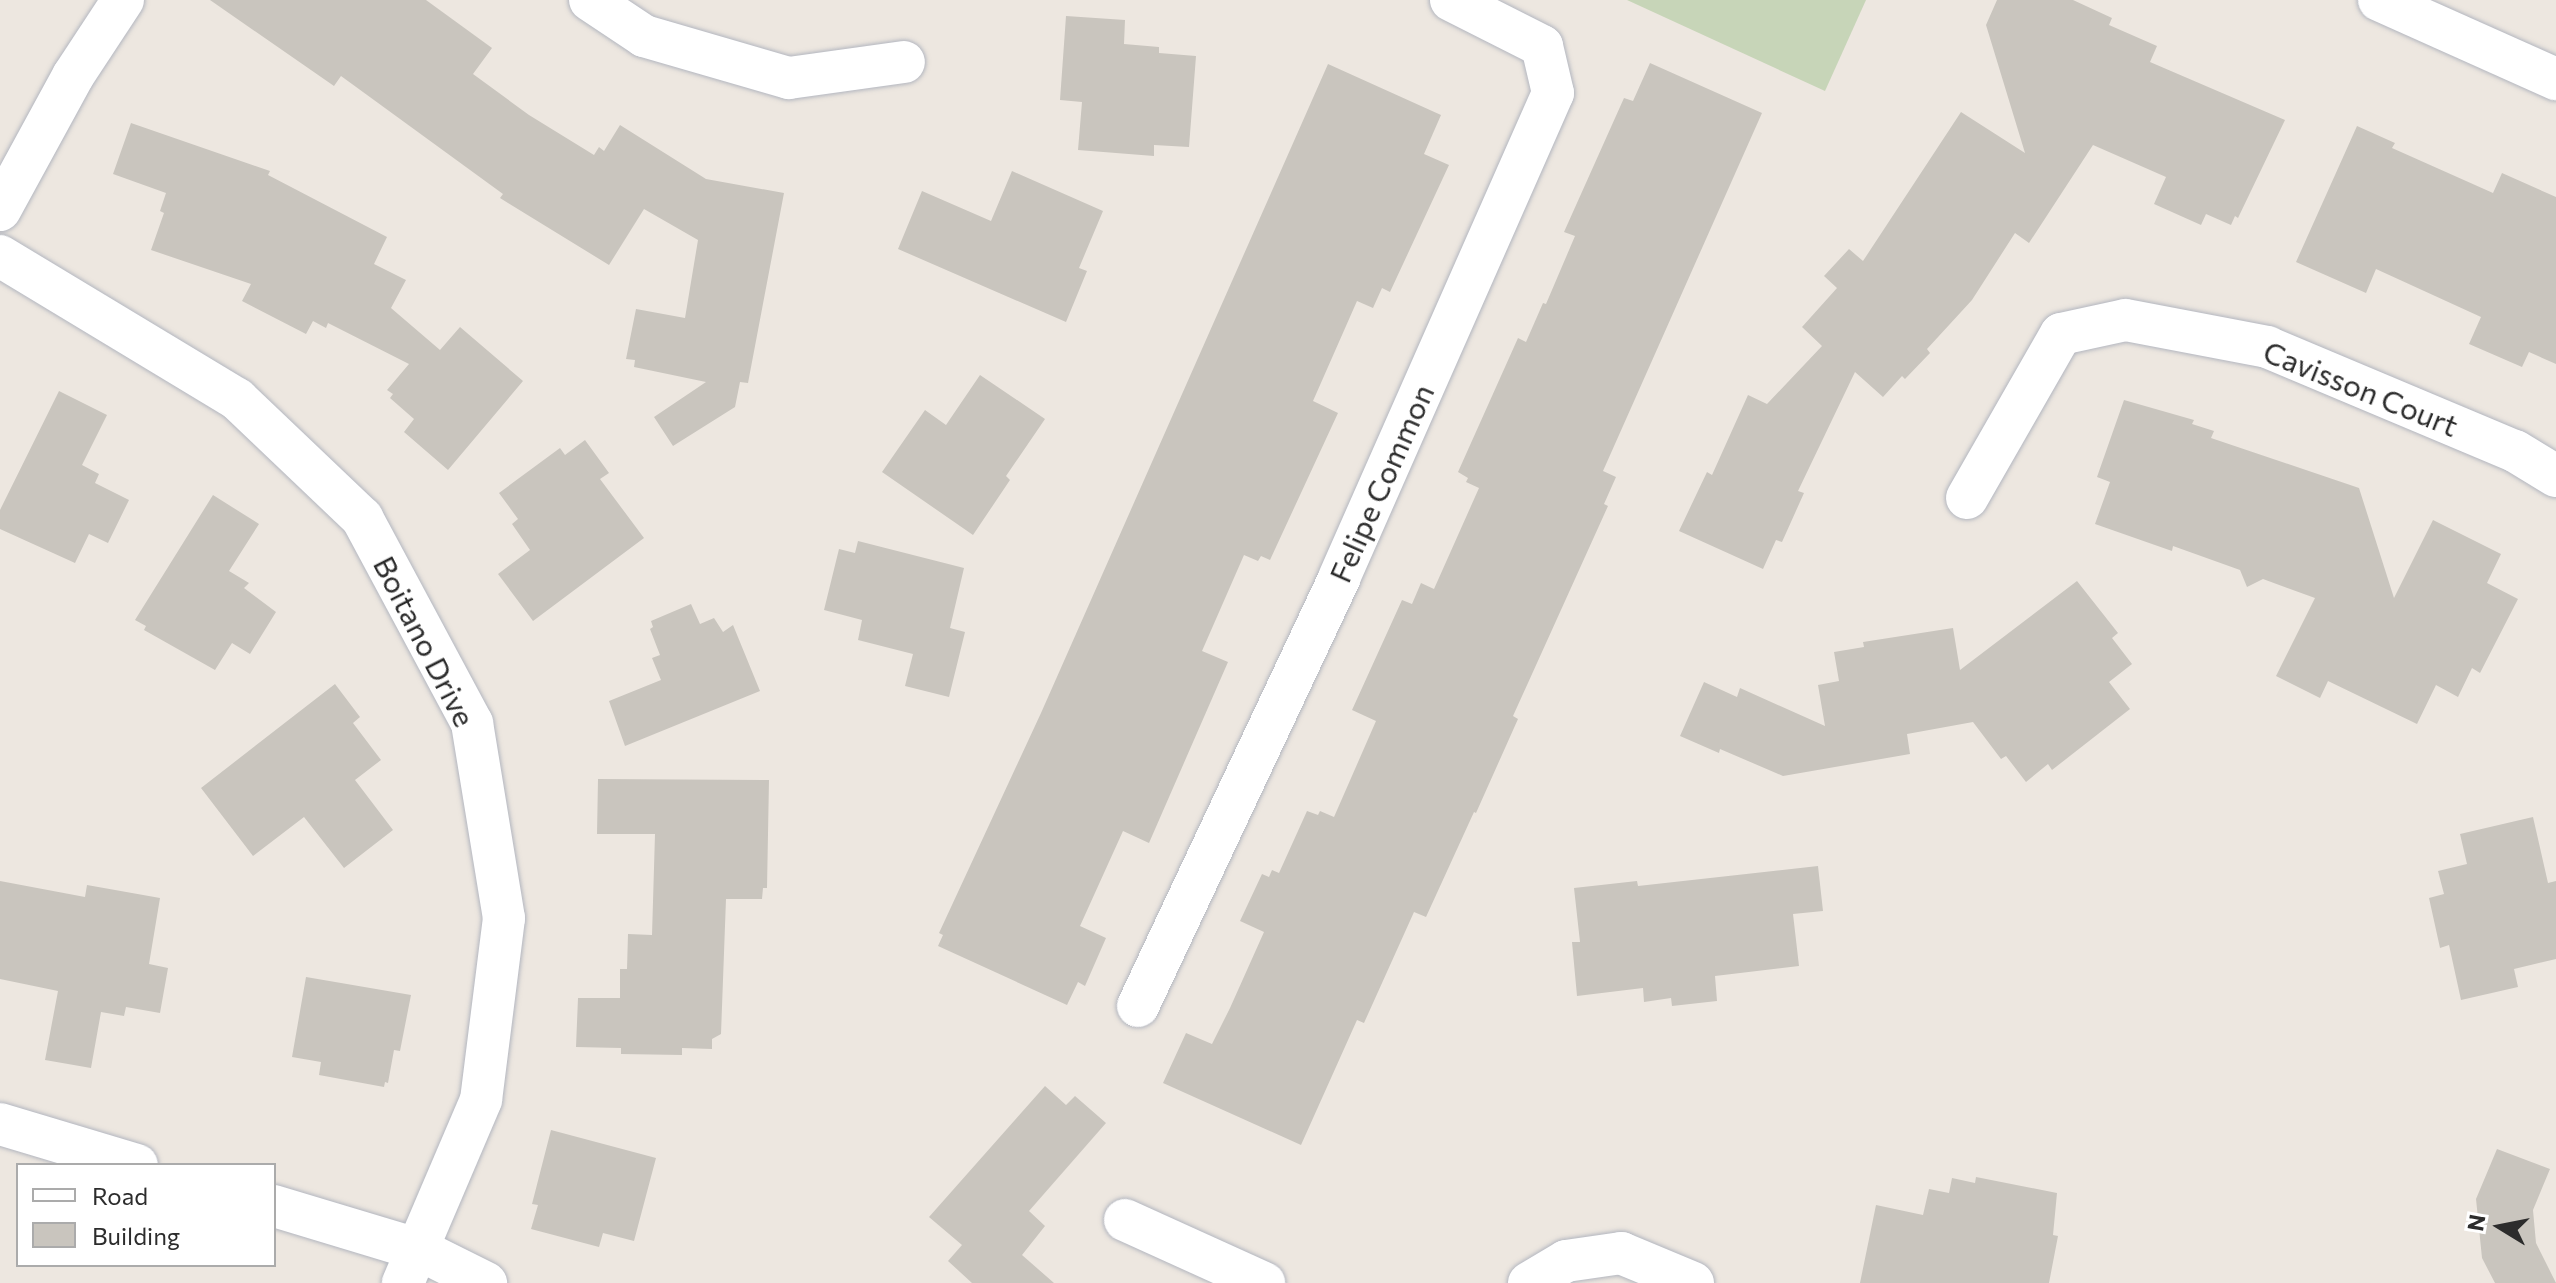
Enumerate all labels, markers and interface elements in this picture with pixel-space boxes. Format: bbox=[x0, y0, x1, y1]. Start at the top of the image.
street label: Cavisson Court bbox=[2258, 333, 2464, 443]
street label: Felipe Common bbox=[1321, 378, 1441, 588]
street label: Boitano Drive bbox=[367, 550, 483, 732]
legend bbox=[16, 1163, 276, 1267]
text: Road bbox=[92, 1181, 148, 1210]
north arrow bbox=[2460, 1187, 2540, 1267]
text: N bbox=[2461, 1212, 2491, 1233]
text: Building bbox=[92, 1221, 180, 1250]

